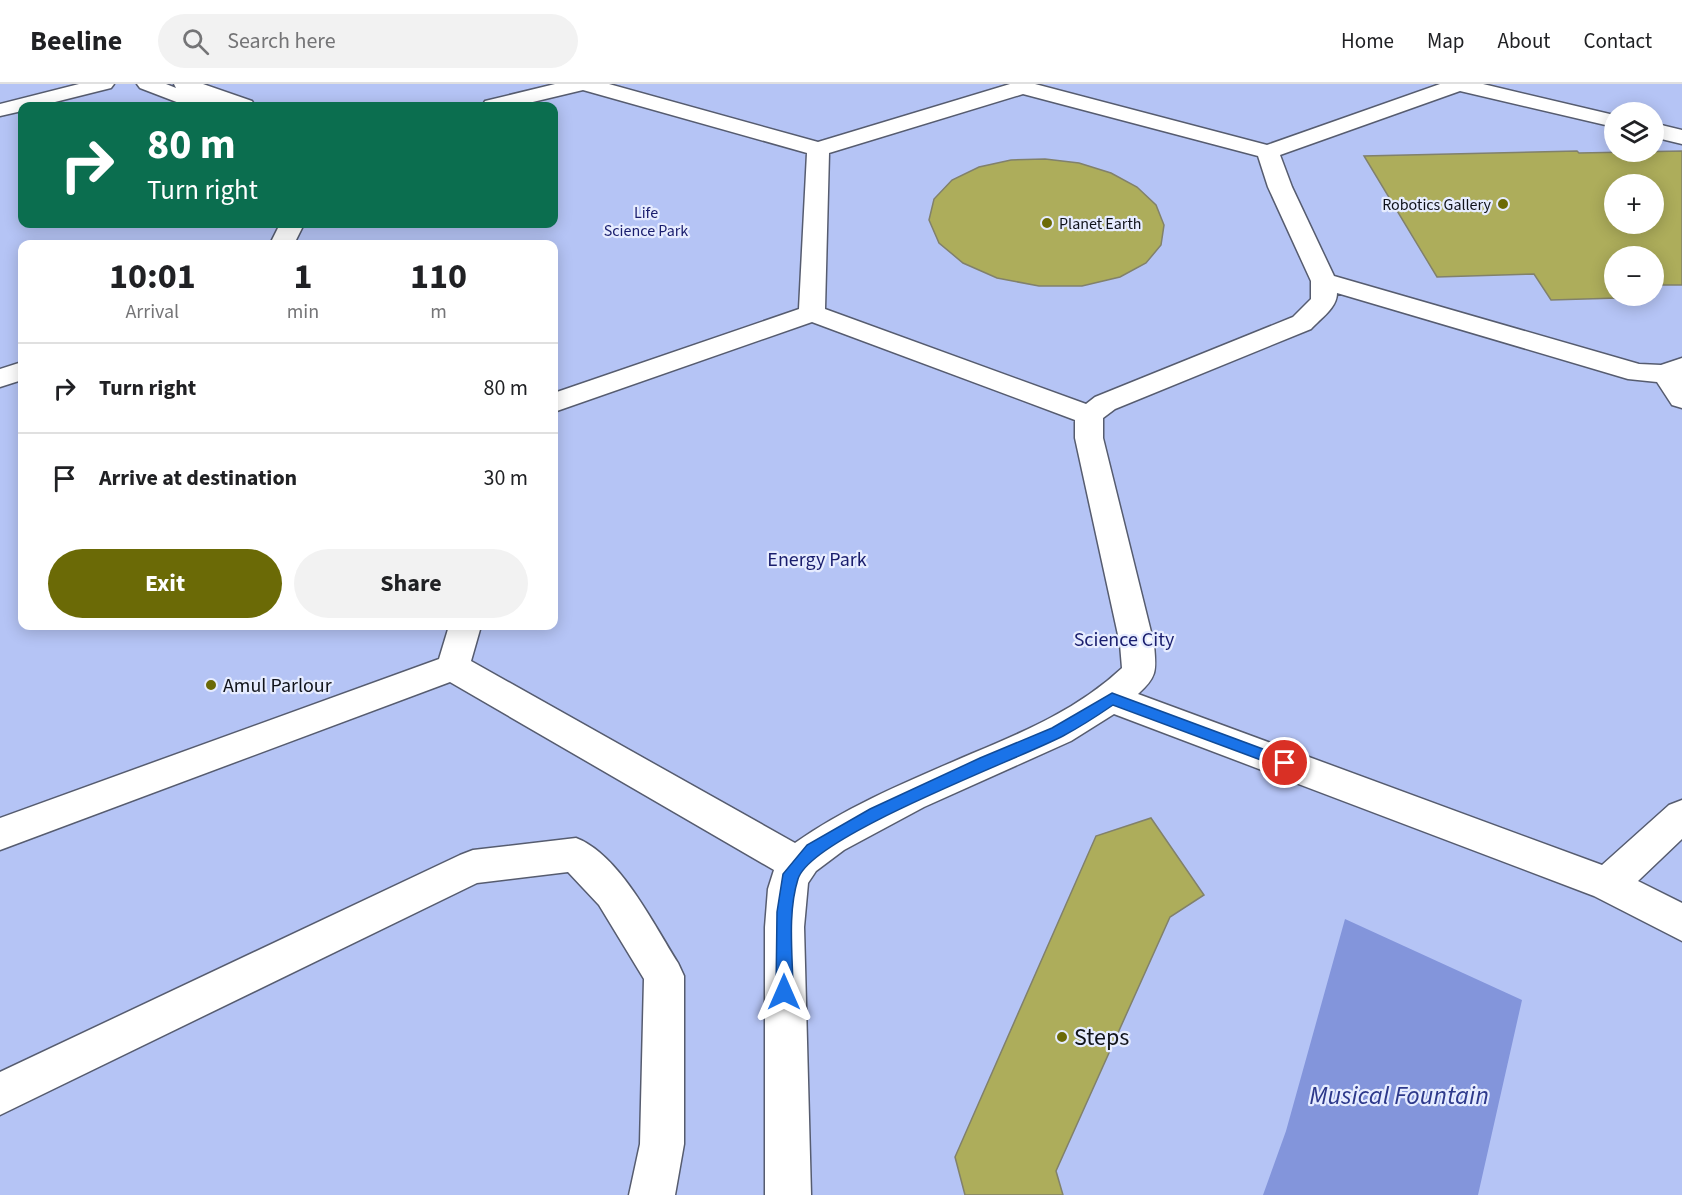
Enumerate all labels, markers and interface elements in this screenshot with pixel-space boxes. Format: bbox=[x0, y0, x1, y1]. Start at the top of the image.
search box bbox=[158, 14, 578, 68]
text: Beeline bbox=[30, 21, 122, 61]
icon: search bbox=[179, 25, 212, 58]
text: Search here bbox=[227, 25, 336, 57]
text: Home bbox=[1341, 26, 1394, 56]
text: Map bbox=[1427, 26, 1465, 56]
text: About bbox=[1498, 26, 1550, 56]
text: Contact bbox=[1583, 26, 1652, 56]
map controls bbox=[1604, 102, 1664, 306]
button: layers bbox=[1604, 102, 1664, 162]
text: 80 m bbox=[147, 115, 236, 175]
icon: right bbox=[48, 126, 126, 204]
text: Turn right bbox=[147, 171, 258, 210]
button: + bbox=[1604, 174, 1664, 234]
place label: Robotics Gallery bbox=[1382, 194, 1492, 216]
marker: Robotics Gallery bbox=[1496, 197, 1510, 211]
park label: Life Science Park bbox=[604, 202, 688, 242]
place label: Planet Earth bbox=[1059, 213, 1142, 235]
marker: Planet Earth bbox=[1040, 216, 1054, 230]
button: − bbox=[1604, 246, 1664, 306]
text: 10:01 bbox=[109, 251, 196, 302]
text: 1 bbox=[293, 251, 312, 302]
text: 110 bbox=[410, 251, 467, 302]
text: Arrival bbox=[125, 298, 179, 326]
text: min bbox=[287, 298, 319, 326]
text: m bbox=[430, 298, 447, 326]
icon: right bbox=[48, 372, 81, 405]
text: Turn right bbox=[99, 372, 196, 404]
text: 80 m bbox=[483, 372, 528, 404]
icon: arrive bbox=[48, 462, 81, 495]
text: Arrive at destination bbox=[99, 462, 297, 494]
text: 30 m bbox=[483, 462, 528, 494]
park label: Energy Park bbox=[767, 546, 867, 574]
button: Exit bbox=[48, 549, 282, 618]
button: Share bbox=[294, 549, 528, 618]
park label: Science City bbox=[1074, 626, 1175, 654]
place label: Amul Parlour bbox=[223, 672, 332, 700]
marker: Amul Parlour bbox=[204, 678, 218, 692]
pin bbox=[1259, 737, 1310, 788]
icon: arrive bbox=[1268, 746, 1301, 779]
position arrow bbox=[752, 960, 816, 1024]
place label: Steps bbox=[1074, 1020, 1129, 1055]
marker: Steps bbox=[1055, 1030, 1069, 1044]
water label: Musical Fountain bbox=[1309, 1077, 1489, 1114]

